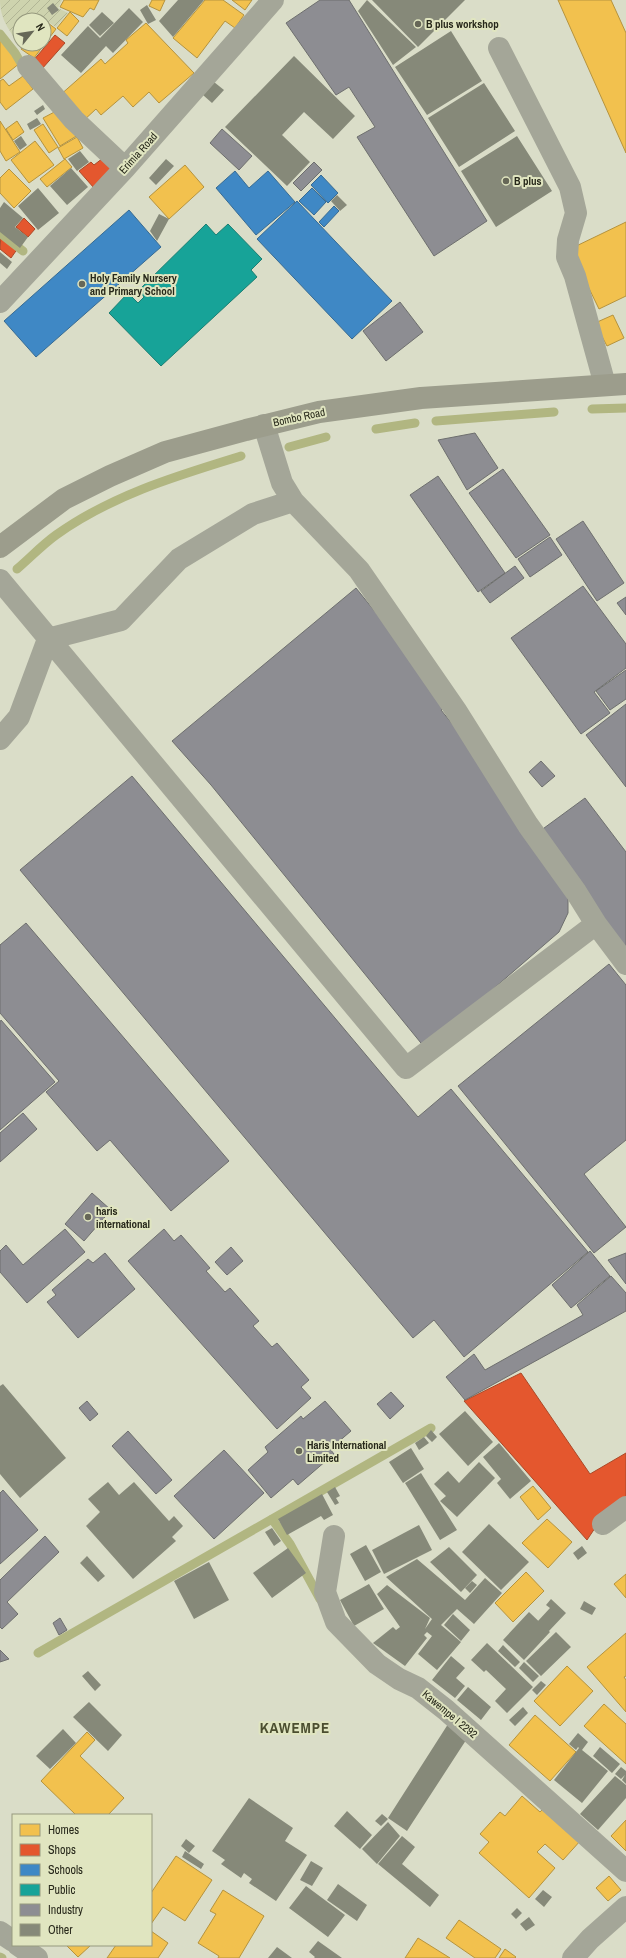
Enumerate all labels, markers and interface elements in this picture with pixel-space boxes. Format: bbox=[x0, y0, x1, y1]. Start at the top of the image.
north arrow bbox=[12, 12, 52, 52]
place label: B plus workshop bbox=[426, 17, 499, 31]
marker: B plus workshop bbox=[413, 19, 423, 29]
text: N bbox=[33, 21, 48, 33]
street label: Erimia Road bbox=[116, 129, 160, 177]
place label: B plus bbox=[514, 174, 542, 188]
marker: B plus bbox=[501, 176, 511, 186]
place label: Holy Family Nursery and Primary School bbox=[90, 271, 177, 298]
marker: Holy Family Nursery and Primary School bbox=[77, 279, 87, 289]
street label: Bombo Road bbox=[272, 405, 326, 429]
place label: haris international bbox=[96, 1204, 150, 1231]
marker: haris international bbox=[83, 1212, 93, 1222]
place label: Haris International Limited bbox=[307, 1438, 386, 1465]
marker: Haris International Limited bbox=[294, 1446, 304, 1456]
street label: Kawempe I 2292 bbox=[420, 1687, 480, 1741]
district label: KAWEMPE bbox=[260, 1717, 330, 1738]
legend bbox=[12, 1814, 152, 1946]
text: Homes bbox=[48, 1822, 79, 1838]
text: Shops bbox=[48, 1842, 76, 1858]
text: Schools bbox=[48, 1862, 83, 1878]
text: Public bbox=[48, 1882, 75, 1898]
text: Industry bbox=[48, 1902, 83, 1918]
text: Other bbox=[48, 1922, 73, 1938]

